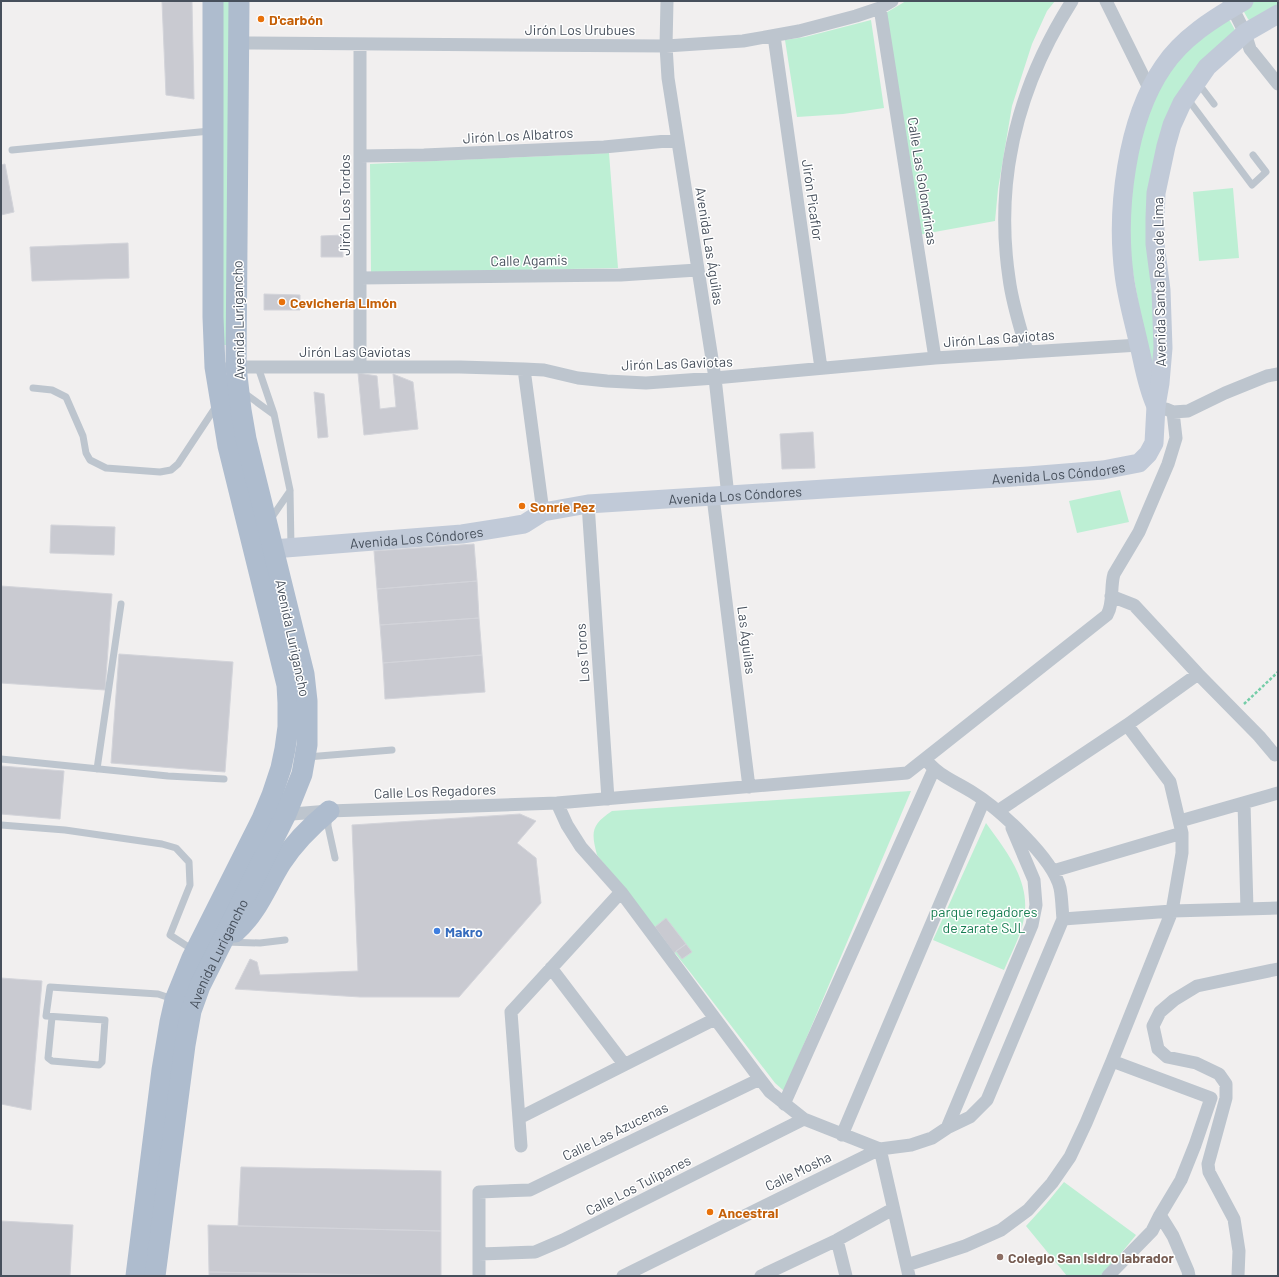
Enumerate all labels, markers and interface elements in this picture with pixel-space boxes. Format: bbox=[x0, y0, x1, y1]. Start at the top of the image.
place label: D'carbón bbox=[269, 11, 323, 28]
marker: D'carbón bbox=[256, 14, 266, 24]
street label: Jirón Los Urubues bbox=[525, 21, 636, 38]
street label: Calle Las Golondrinas bbox=[905, 116, 942, 246]
street label: Jirón Los Albatros bbox=[462, 124, 574, 146]
street label: Jirón Los Tordos bbox=[336, 154, 353, 256]
street label: Jirón Picaflor bbox=[799, 158, 827, 242]
street label: Avenida Las Águilas bbox=[692, 186, 728, 306]
street label: Avenida Santa Rosa de Lima bbox=[1149, 197, 1169, 367]
street label: Calle Agamis bbox=[490, 251, 568, 269]
street label: Avenida Lurigancho bbox=[228, 260, 248, 380]
place label: Cevichería Limón bbox=[290, 294, 397, 311]
marker: Cevichería Limón bbox=[277, 297, 287, 307]
street label: Jirón Las Gaviotas bbox=[943, 326, 1055, 350]
street label: Jirón Las Gaviotas bbox=[299, 343, 411, 360]
street label: Jirón Las Gaviotas bbox=[621, 353, 733, 373]
street label: Avenida Los Cóndores bbox=[991, 457, 1127, 487]
street label: Avenida Los Cóndores bbox=[668, 482, 803, 507]
place label: Sonríe Pez bbox=[530, 498, 596, 515]
marker: Sonríe Pez bbox=[517, 501, 527, 511]
street label: Avenida Los Cóndores bbox=[349, 522, 485, 551]
street label: Avenida Lurigancho bbox=[272, 578, 314, 698]
street label: Las Águilas bbox=[734, 605, 760, 675]
street label: Los Toros bbox=[571, 623, 593, 683]
street label: Calle Los Regadores bbox=[374, 780, 497, 802]
street label: Avenida Lurigancho bbox=[184, 896, 251, 1010]
park label: parque regadores de zarate SJL bbox=[931, 903, 1038, 936]
place label: Makro bbox=[445, 923, 483, 940]
marker: Makro bbox=[432, 926, 442, 936]
street label: Calle Las Azucenas bbox=[559, 1098, 671, 1164]
street label: Calle Mosha bbox=[762, 1148, 834, 1194]
street label: Calle Los Tulipanes bbox=[583, 1151, 694, 1219]
place label: Ancestral bbox=[718, 1204, 778, 1221]
marker: Ancestral bbox=[705, 1207, 715, 1217]
place label: Colegio San Isidro labrador bbox=[1008, 1249, 1175, 1266]
marker: Colegio San Isidro labrador bbox=[995, 1252, 1005, 1262]

